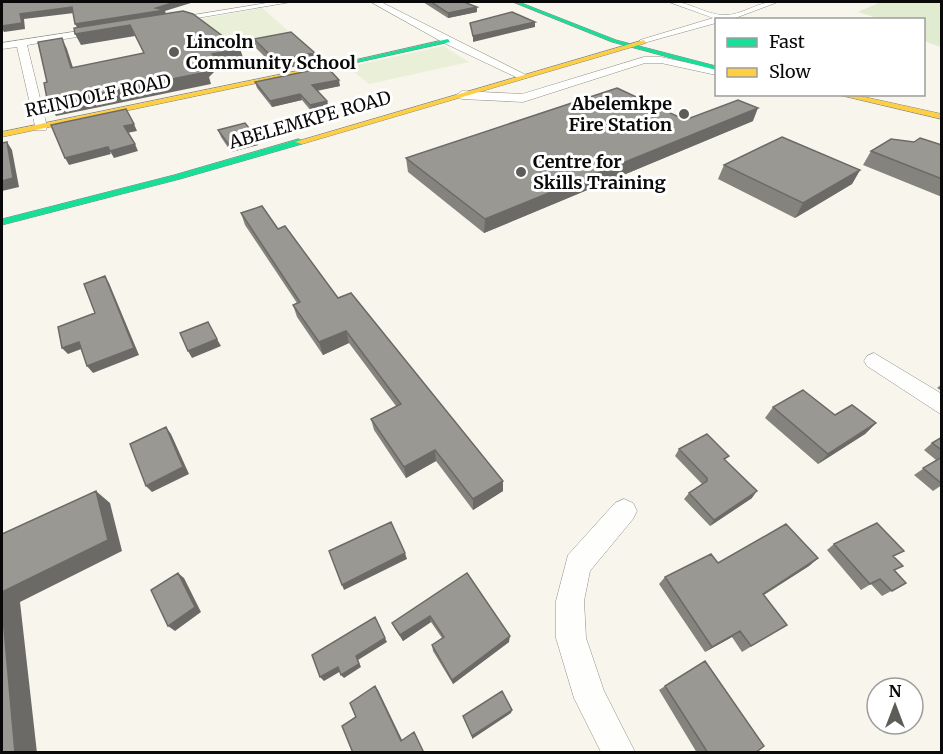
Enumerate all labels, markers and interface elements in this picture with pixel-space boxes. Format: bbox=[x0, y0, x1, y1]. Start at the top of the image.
legend bbox=[715, 18, 925, 96]
place label: Lincoln Community School bbox=[186, 30, 356, 74]
text: Fast bbox=[769, 30, 805, 53]
marker: Lincoln Community School bbox=[167, 45, 181, 59]
text: Slow bbox=[769, 60, 812, 83]
street label: REINDOLF ROAD bbox=[23, 69, 173, 122]
street label: ABELEMKPE ROAD bbox=[225, 85, 394, 154]
place label: Abelemkpe Fire Station bbox=[569, 92, 672, 136]
marker: Abelemkpe Fire Station bbox=[677, 107, 691, 121]
place label: Centre for Skills Training bbox=[533, 150, 666, 194]
marker: Centre for Skills Training bbox=[514, 165, 528, 179]
north arrow bbox=[865, 676, 925, 736]
text: N bbox=[889, 681, 902, 701]

